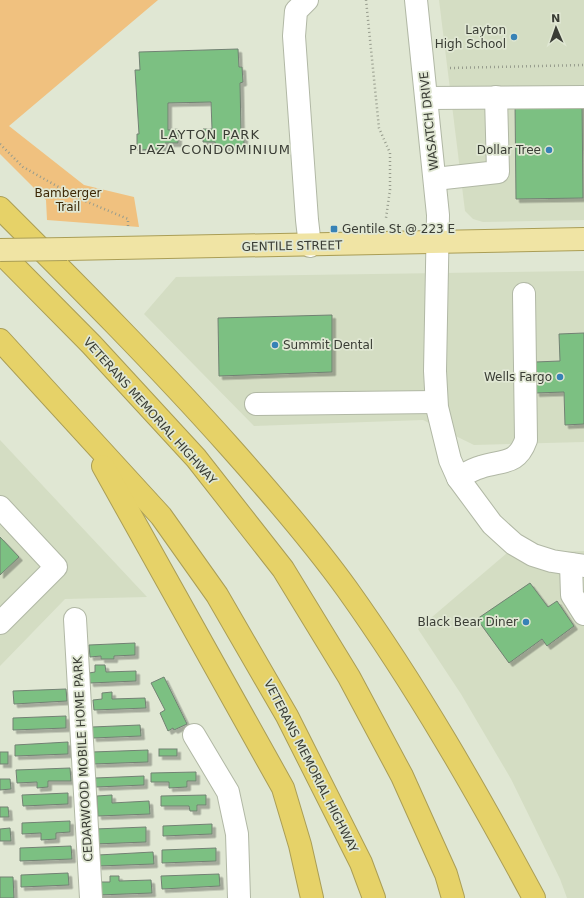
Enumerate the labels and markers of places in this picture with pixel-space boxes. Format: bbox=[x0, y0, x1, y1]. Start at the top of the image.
place label: Layton High School bbox=[435, 23, 506, 51]
marker: Layton High School bbox=[509, 32, 519, 42]
place label: Dollar Tree bbox=[477, 143, 541, 157]
marker: Dollar Tree bbox=[544, 145, 554, 155]
place label: Gentile St @ 223 E bbox=[342, 222, 455, 236]
marker: Gentile St @ 223 E bbox=[329, 224, 339, 234]
place label: Summit Dental bbox=[283, 338, 373, 352]
marker: Summit Dental bbox=[270, 340, 280, 350]
place label: Wells Fargo bbox=[484, 370, 552, 384]
marker: Wells Fargo bbox=[555, 372, 565, 382]
place label: Black Bear Diner bbox=[418, 615, 518, 629]
marker: Black Bear Diner bbox=[521, 617, 531, 627]

